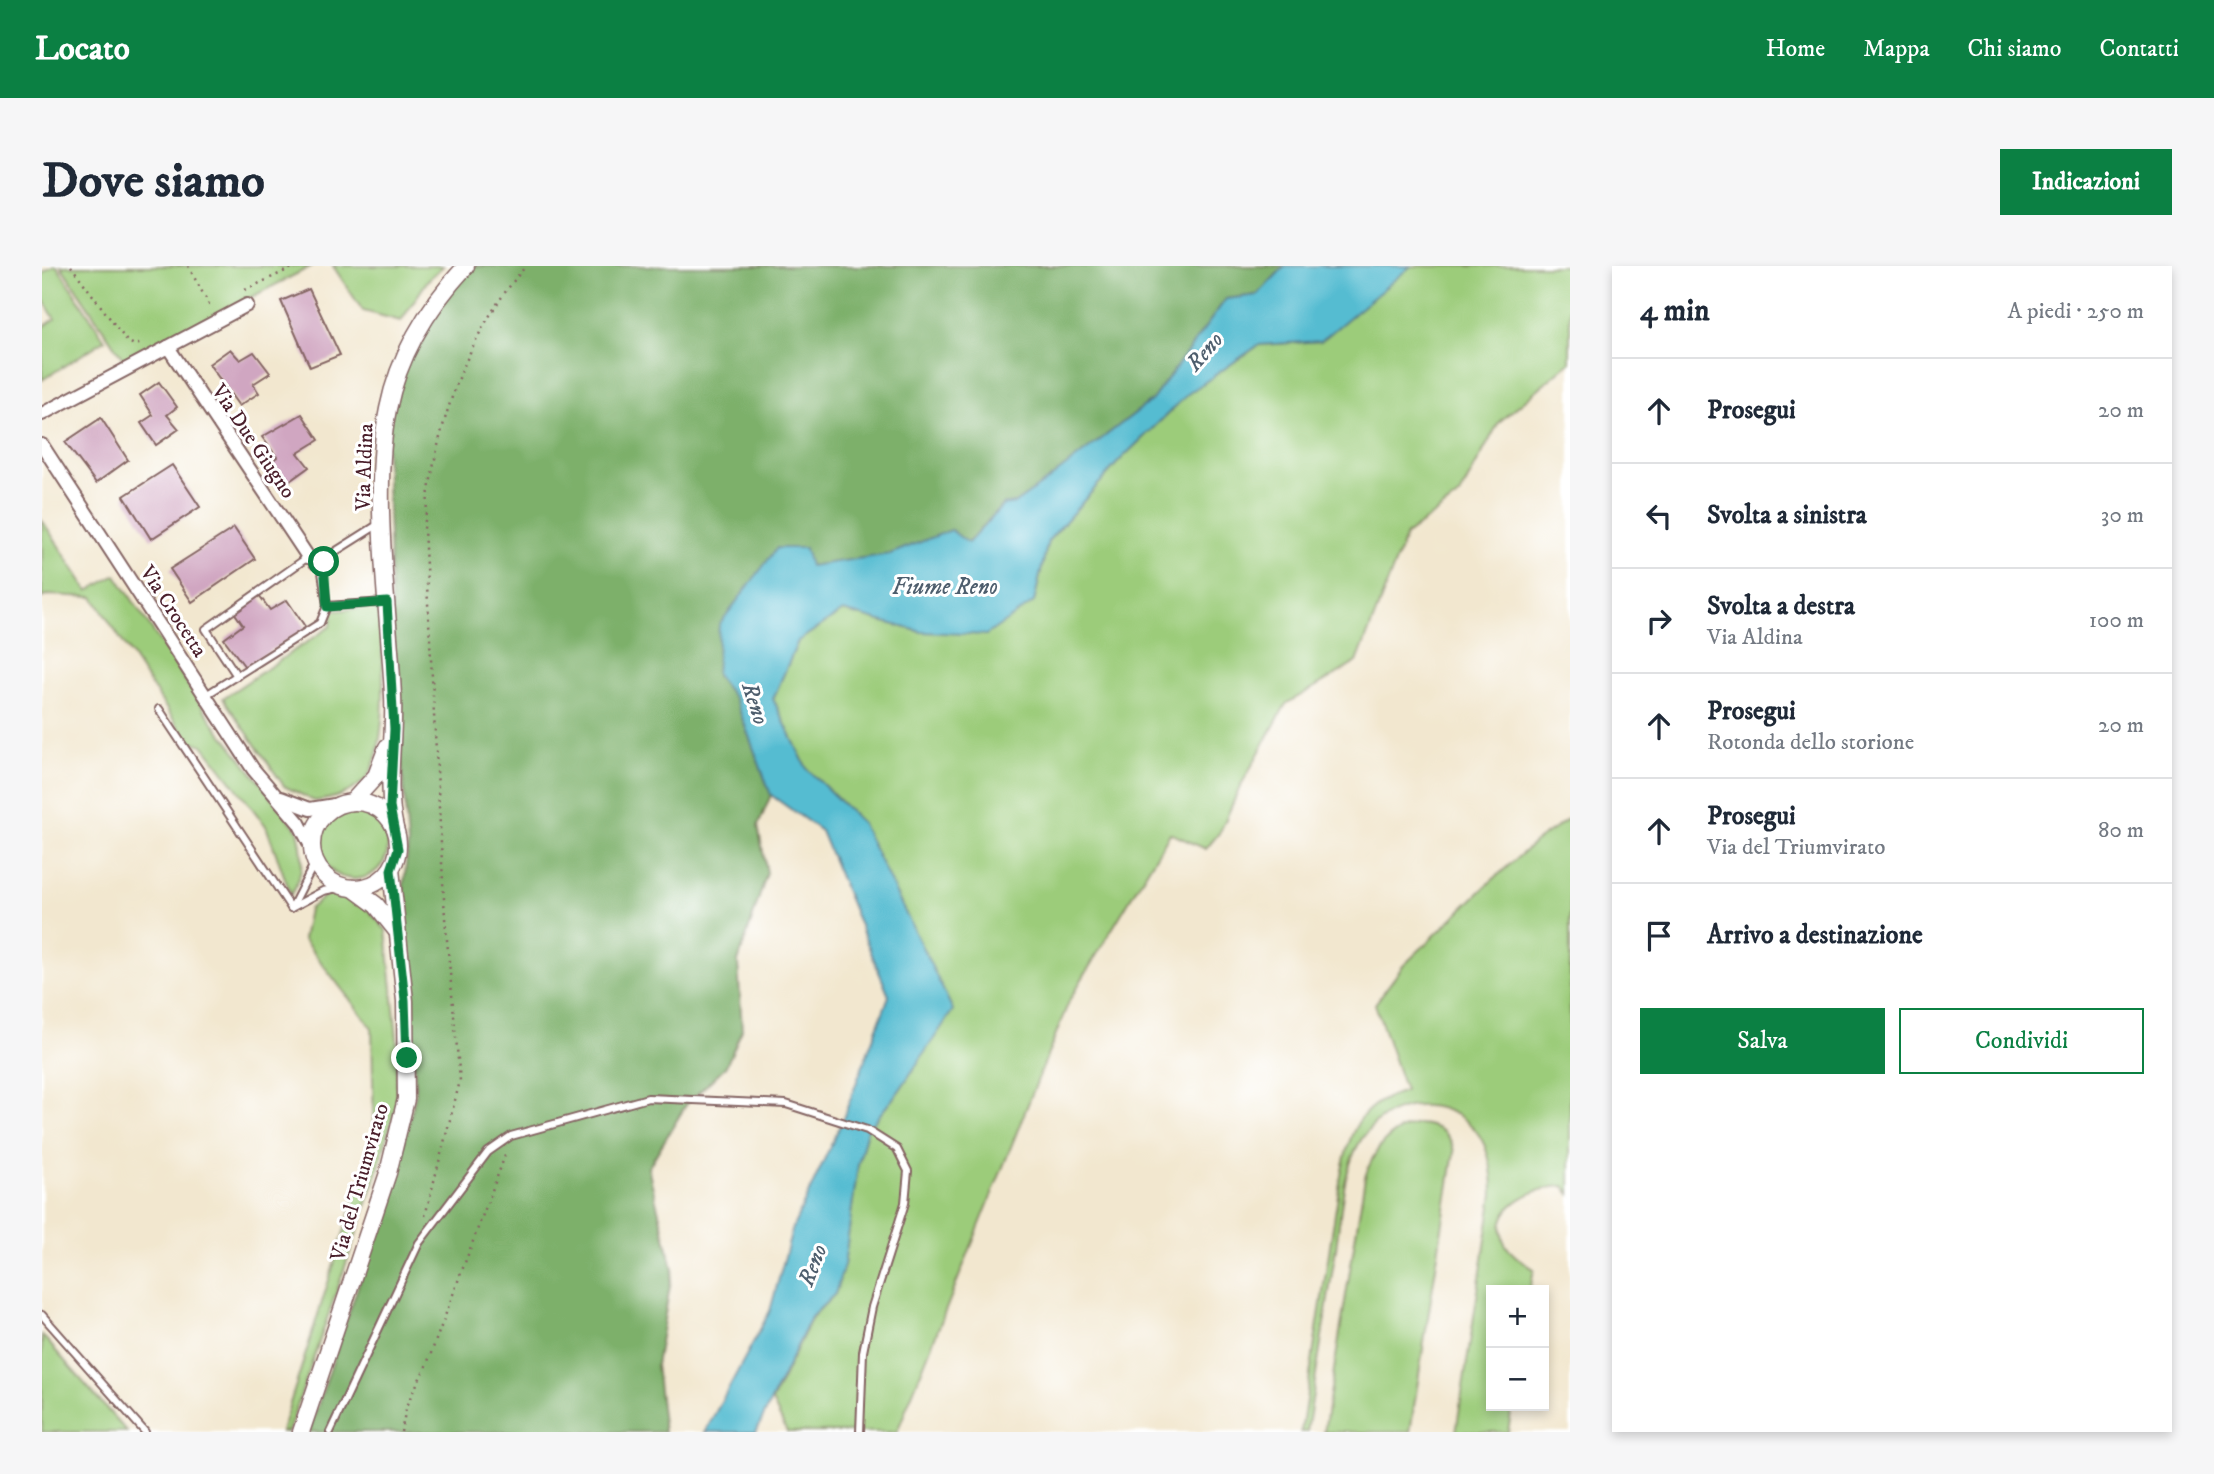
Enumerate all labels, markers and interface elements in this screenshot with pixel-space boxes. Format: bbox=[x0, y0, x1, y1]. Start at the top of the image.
text: Locato bbox=[35, 29, 130, 70]
text: Home bbox=[1766, 34, 1825, 64]
text: Mappa bbox=[1863, 34, 1930, 64]
text: Chi siamo bbox=[1968, 34, 2062, 64]
text: Contatti bbox=[2100, 34, 2179, 64]
button: Indicazioni bbox=[2000, 149, 2172, 215]
text: Dove siamo bbox=[42, 151, 265, 213]
text: 4 min bbox=[1640, 293, 1710, 330]
text: A piedi · 250 m bbox=[2007, 297, 2144, 326]
water label: Reno bbox=[1180, 326, 1230, 378]
street label: Via Due Giugno bbox=[205, 379, 301, 504]
icon: ahead bbox=[1640, 392, 1678, 430]
text: Prosegui bbox=[1707, 394, 1796, 427]
text: 20 m bbox=[2098, 396, 2144, 425]
street label: Via Aldina bbox=[350, 423, 380, 512]
icon: left bbox=[1640, 497, 1678, 535]
text: Svolta a sinistra bbox=[1707, 499, 1867, 532]
text: 30 m bbox=[2101, 501, 2144, 530]
route start bbox=[308, 546, 339, 577]
street label: Via Crocetta bbox=[133, 560, 212, 662]
water label: Fiume Reno bbox=[892, 573, 998, 602]
text: Svolta a destra bbox=[1707, 590, 1855, 623]
icon: right bbox=[1640, 602, 1678, 640]
text: 100 m bbox=[2089, 606, 2144, 635]
text: Via Aldina bbox=[1707, 623, 1803, 652]
water label: Reno bbox=[734, 678, 775, 728]
text: Prosegui bbox=[1707, 695, 1796, 728]
icon: ahead bbox=[1640, 707, 1678, 745]
text: 20 m bbox=[2098, 711, 2144, 740]
text: Rotonda dello storione bbox=[1707, 728, 1914, 757]
text: Prosegui bbox=[1707, 800, 1796, 833]
icon: ahead bbox=[1640, 812, 1678, 850]
text: 80 m bbox=[2098, 816, 2144, 845]
text: Via del Triumvirato bbox=[1707, 833, 1886, 862]
icon: arrive bbox=[1640, 917, 1678, 955]
text: Arrivo a destinazione bbox=[1707, 919, 1923, 952]
button: Salva bbox=[1640, 1008, 1885, 1074]
button: Condividi bbox=[1899, 1008, 2144, 1074]
route end bbox=[391, 1042, 422, 1073]
street label: Via del Triumvirato bbox=[325, 1100, 395, 1265]
water label: Reno bbox=[792, 1240, 835, 1292]
map controls bbox=[1486, 1285, 1549, 1411]
button: + bbox=[1486, 1285, 1549, 1348]
button: − bbox=[1486, 1348, 1549, 1411]

